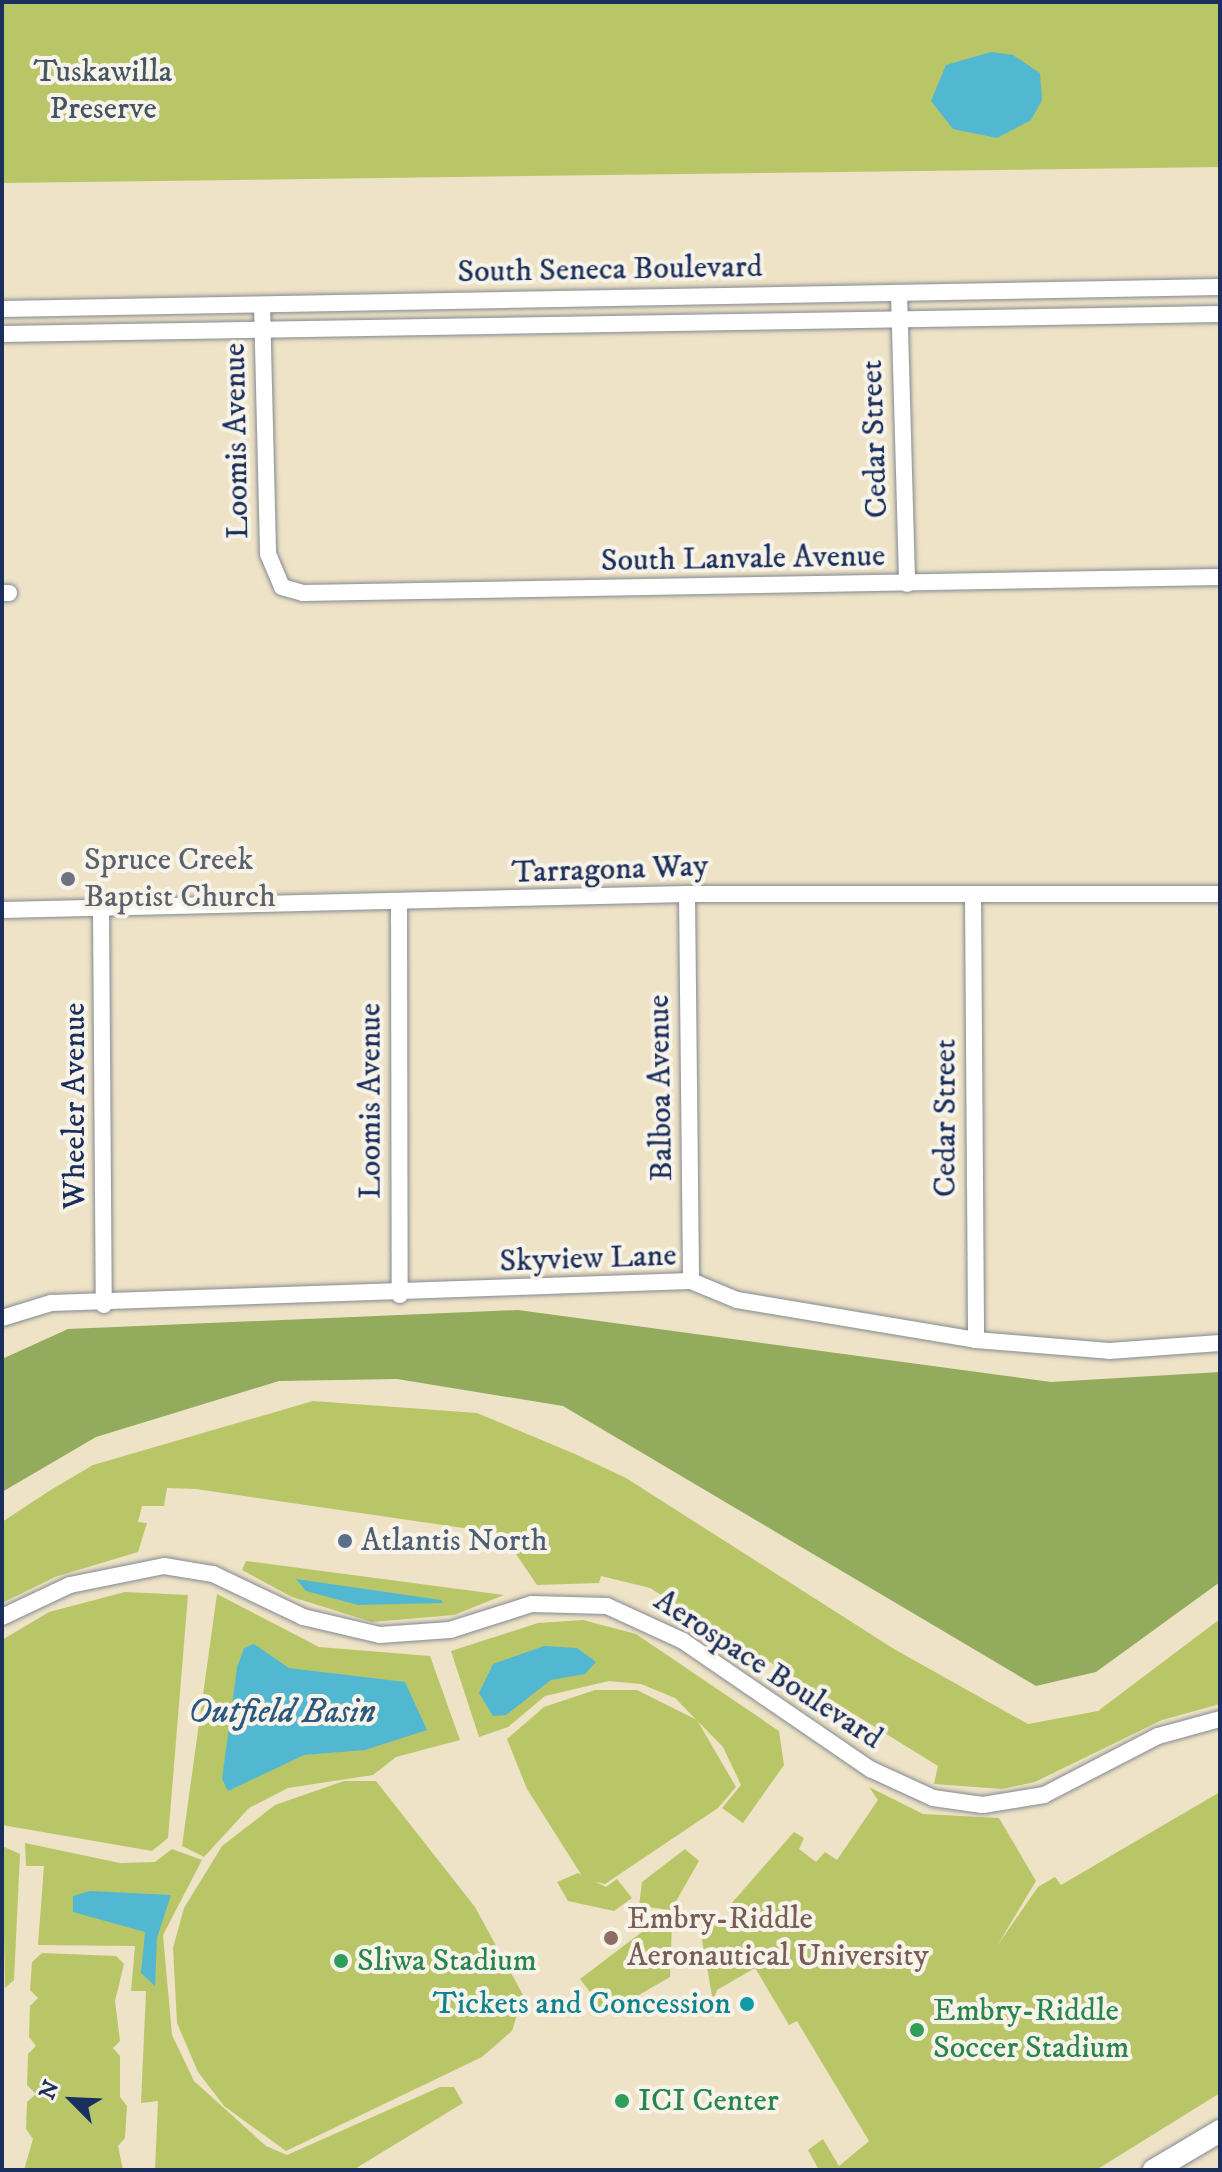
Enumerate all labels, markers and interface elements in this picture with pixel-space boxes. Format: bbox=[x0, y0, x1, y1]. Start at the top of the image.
park label: Tuskawilla Preserve bbox=[34, 54, 172, 129]
street label: South Seneca Boulevard bbox=[457, 248, 763, 292]
street label: Loomis Avenue bbox=[216, 343, 258, 539]
street label: Cedar Street bbox=[853, 359, 897, 519]
street label: South Lanvale Avenue bbox=[600, 537, 886, 581]
place label: Spruce Creek Baptist Church bbox=[84, 842, 276, 917]
street label: Tarragona Way bbox=[511, 847, 709, 893]
marker: Spruce Creek Baptist Church bbox=[59, 870, 77, 888]
street label: Balboa Avenue bbox=[640, 994, 682, 1182]
street label: Wheeler Avenue bbox=[56, 1002, 94, 1210]
street label: Loomis Avenue bbox=[352, 1003, 390, 1199]
street label: Cedar Street bbox=[927, 1039, 965, 1197]
street label: Skyview Lane bbox=[499, 1237, 677, 1281]
place label: Atlantis North bbox=[361, 1522, 547, 1560]
marker: Atlantis North bbox=[336, 1532, 354, 1550]
street label: Aerospace Boulevard bbox=[647, 1582, 889, 1758]
water label: Outfield Basin bbox=[188, 1693, 376, 1733]
place label: Embry-Riddle Aeronautical University bbox=[627, 1901, 929, 1976]
marker: Embry-Riddle Aeronautical University bbox=[602, 1929, 620, 1947]
place label: Sliwa Stadium bbox=[357, 1942, 537, 1980]
marker: Sliwa Stadium bbox=[332, 1952, 350, 1970]
place label: Tickets and Concession bbox=[433, 1985, 731, 2023]
place label: Embry-Riddle Soccer Stadium bbox=[933, 1993, 1129, 2068]
marker: Tickets and Concession bbox=[738, 1995, 756, 2013]
marker: Embry-Riddle Soccer Stadium bbox=[908, 2021, 926, 2039]
north arrow bbox=[32, 2060, 112, 2140]
text: N bbox=[34, 2076, 66, 2104]
place label: ICI Center bbox=[638, 2082, 779, 2120]
marker: ICI Center bbox=[613, 2092, 631, 2110]

